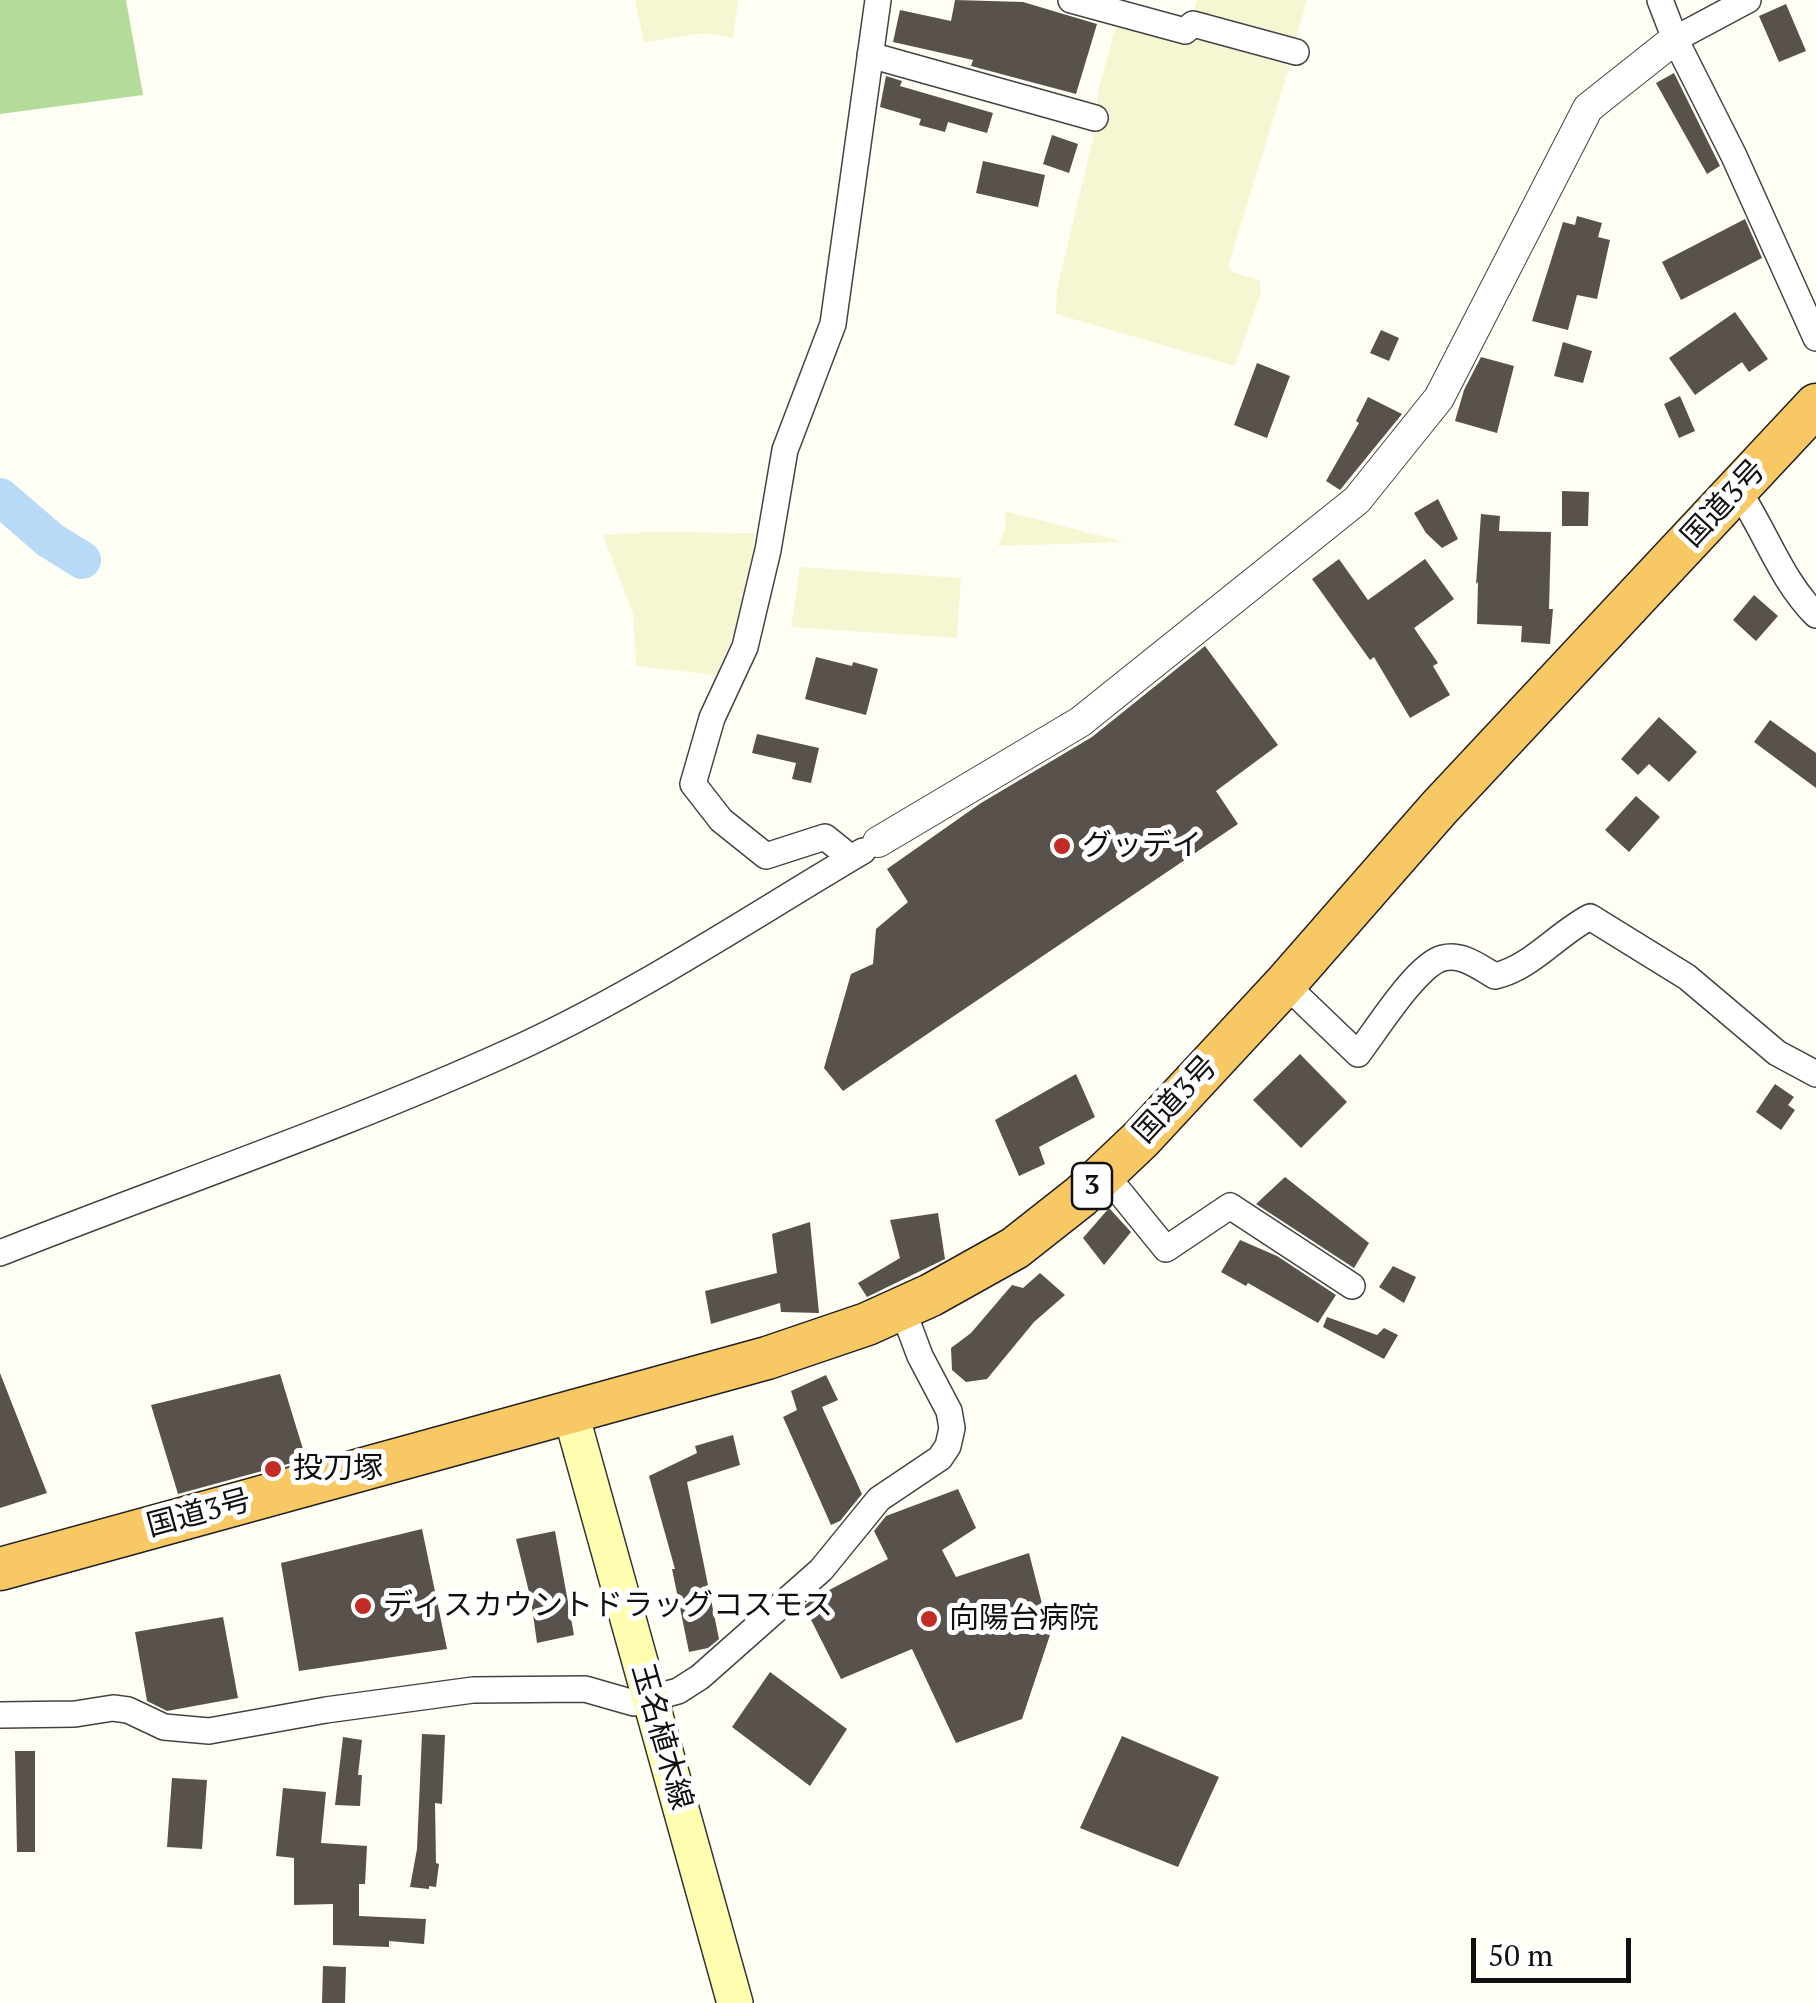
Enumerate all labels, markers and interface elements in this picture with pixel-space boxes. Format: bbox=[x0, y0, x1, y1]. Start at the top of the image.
street label: 国道3号 bbox=[1675, 453, 1773, 555]
place label: グッデイ bbox=[1082, 828, 1202, 864]
marker: グッデイ bbox=[1051, 835, 1073, 857]
street label: 国道3号 bbox=[1127, 1049, 1225, 1151]
road number: 3 bbox=[1072, 1163, 1112, 1209]
place label: 投刀塚 bbox=[293, 1451, 383, 1487]
marker: 投刀塚 bbox=[262, 1458, 284, 1480]
street label: 国道3号 bbox=[143, 1483, 255, 1545]
place label: ディスカウントドラッグコスモス bbox=[383, 1588, 833, 1624]
marker: ディスカウントドラッグコスモス bbox=[352, 1595, 374, 1617]
place label: 向陽台病院 bbox=[949, 1601, 1099, 1637]
marker: 向陽台病院 bbox=[918, 1608, 940, 1630]
street label: 玉名植木線 bbox=[623, 1660, 699, 1814]
scale bar bbox=[1476, 1918, 1636, 1980]
text: 50 m bbox=[1488, 1935, 1553, 1975]

